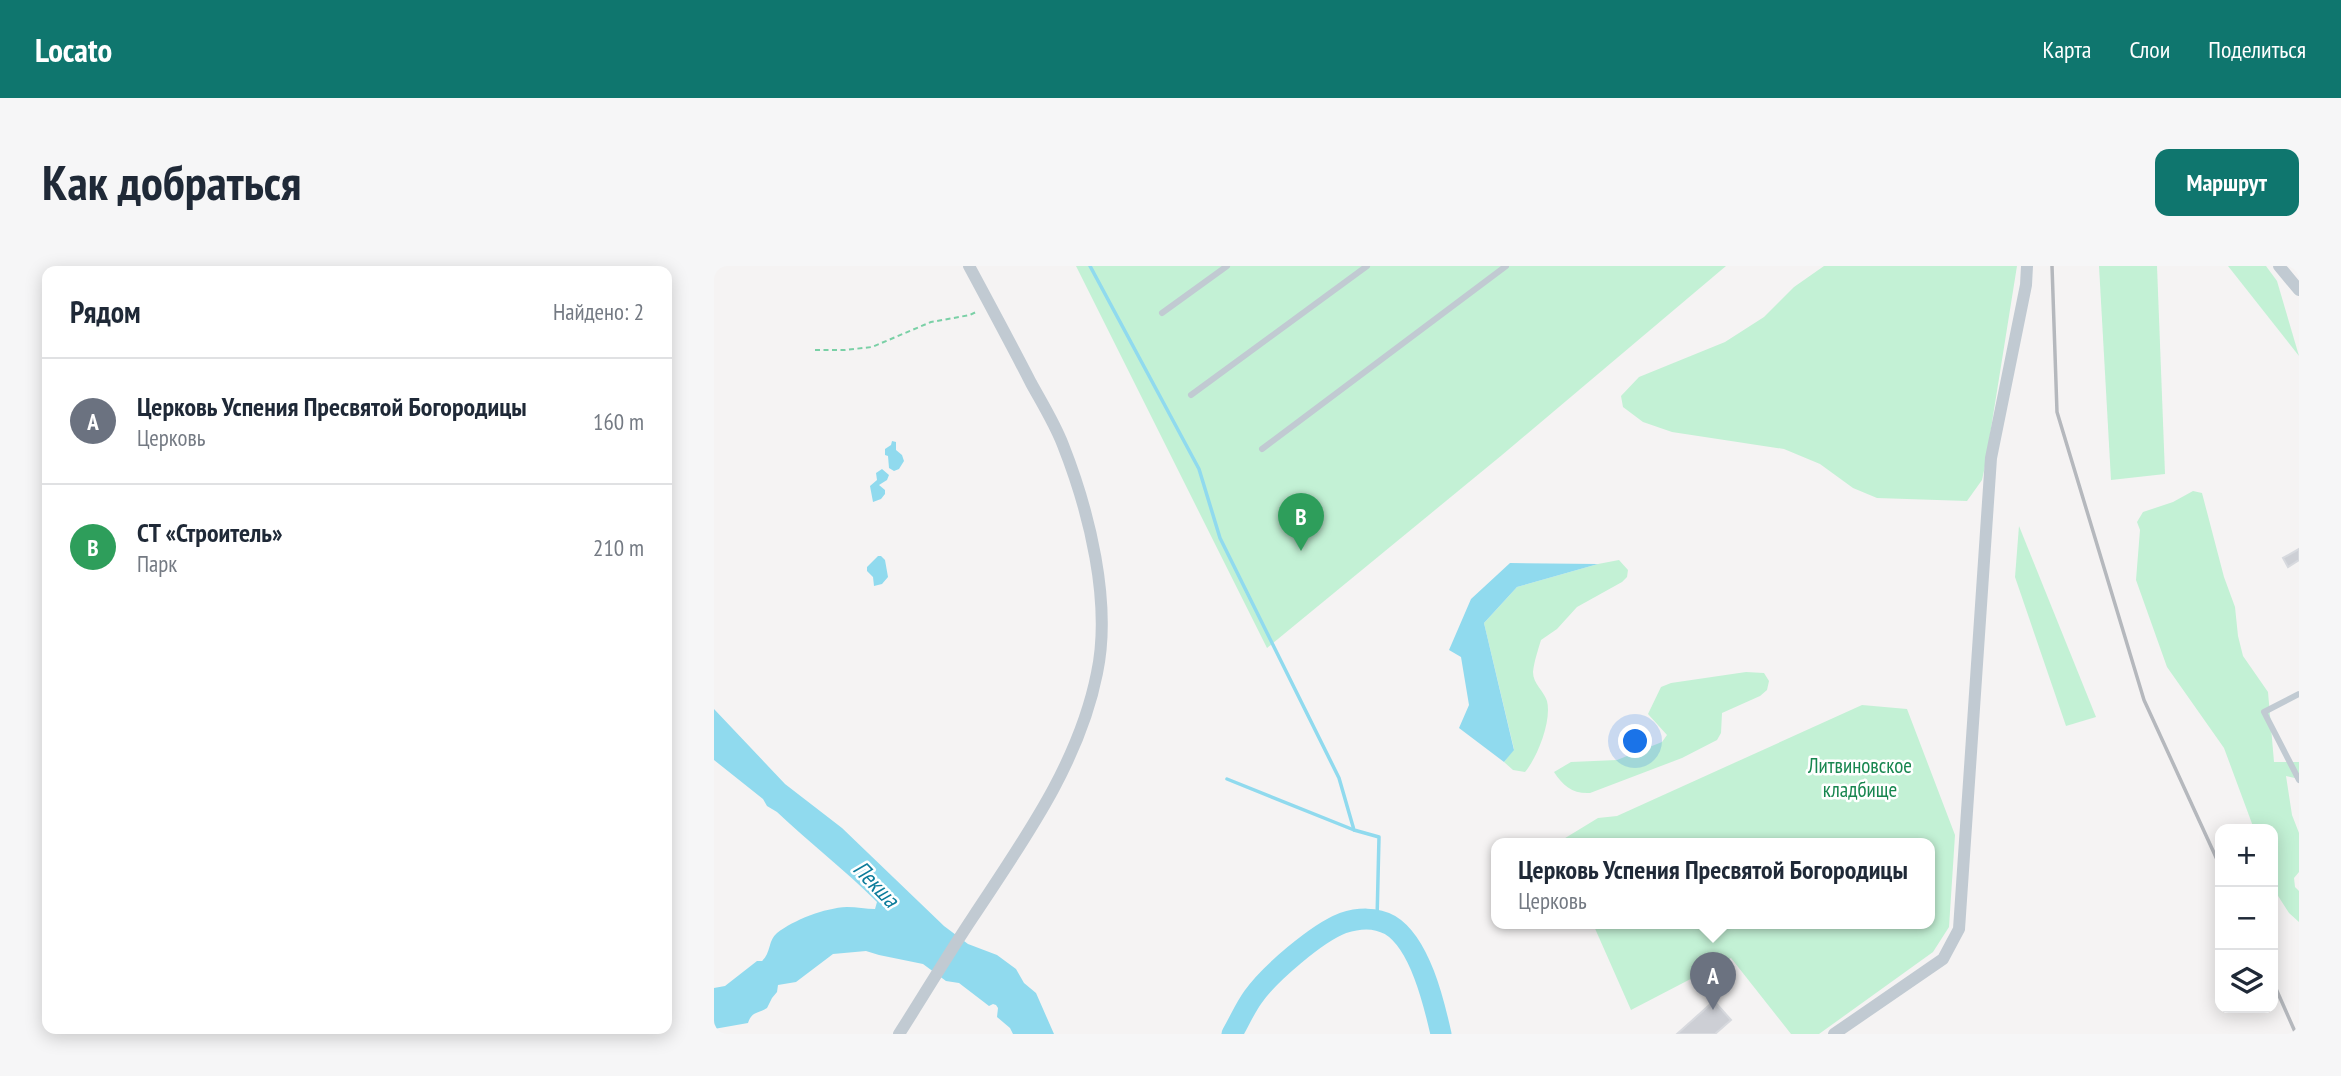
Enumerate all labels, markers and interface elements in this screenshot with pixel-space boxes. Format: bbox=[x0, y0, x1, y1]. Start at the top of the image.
text: Locato bbox=[35, 28, 112, 71]
text: Карта bbox=[2043, 34, 2091, 65]
text: Слои bbox=[2129, 34, 2170, 65]
text: Поделиться bbox=[2208, 34, 2306, 65]
button: Маршрут bbox=[2155, 149, 2299, 216]
text: Как добраться bbox=[42, 150, 301, 214]
text: Рядом bbox=[70, 292, 141, 331]
text: Найдено: 2 bbox=[553, 297, 644, 326]
text: Церковь Успения Пресвятой Богородицы bbox=[137, 390, 527, 423]
text: A bbox=[87, 407, 99, 436]
text: 160 m bbox=[593, 407, 644, 436]
text: Церковь bbox=[137, 423, 205, 452]
pin: B bbox=[1278, 493, 1324, 551]
text: СТ «Строитель» bbox=[137, 516, 283, 549]
text: B bbox=[87, 533, 99, 562]
text: 210 m bbox=[593, 533, 644, 562]
text: Парк bbox=[137, 549, 177, 578]
your location bbox=[1618, 724, 1652, 758]
park label: Литвиновское кладбище bbox=[1807, 752, 1912, 803]
map controls bbox=[2215, 824, 2278, 1013]
button: + bbox=[2215, 824, 2278, 887]
popup bbox=[1491, 838, 1935, 929]
text: Церковь Успения Пресвятой Богородицы bbox=[1518, 853, 1908, 886]
water label: Пекша bbox=[847, 854, 907, 914]
text: Церковь bbox=[1518, 886, 1587, 915]
button: − bbox=[2215, 887, 2278, 950]
button: layers bbox=[2215, 950, 2278, 1013]
pin: A bbox=[1690, 952, 1736, 1010]

